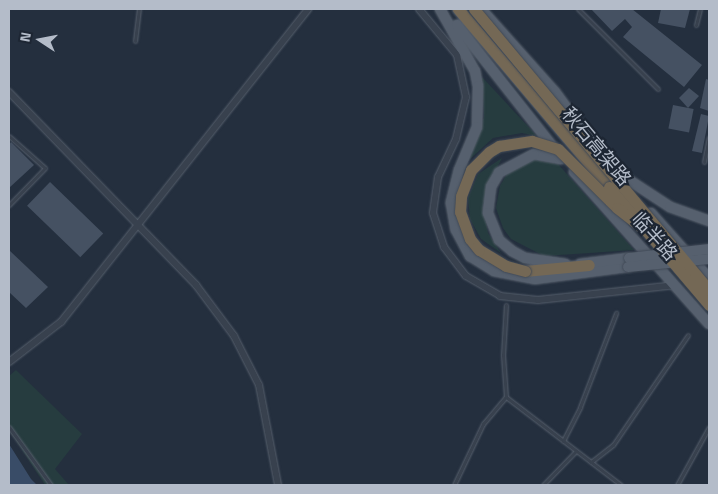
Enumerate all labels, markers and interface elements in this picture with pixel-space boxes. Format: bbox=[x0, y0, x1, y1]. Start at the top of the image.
north arrow bbox=[15, 15, 65, 65]
text: N bbox=[14, 30, 36, 44]
street label: 秋石高架路 bbox=[558, 102, 636, 190]
street label: 临半路 bbox=[627, 207, 683, 265]

